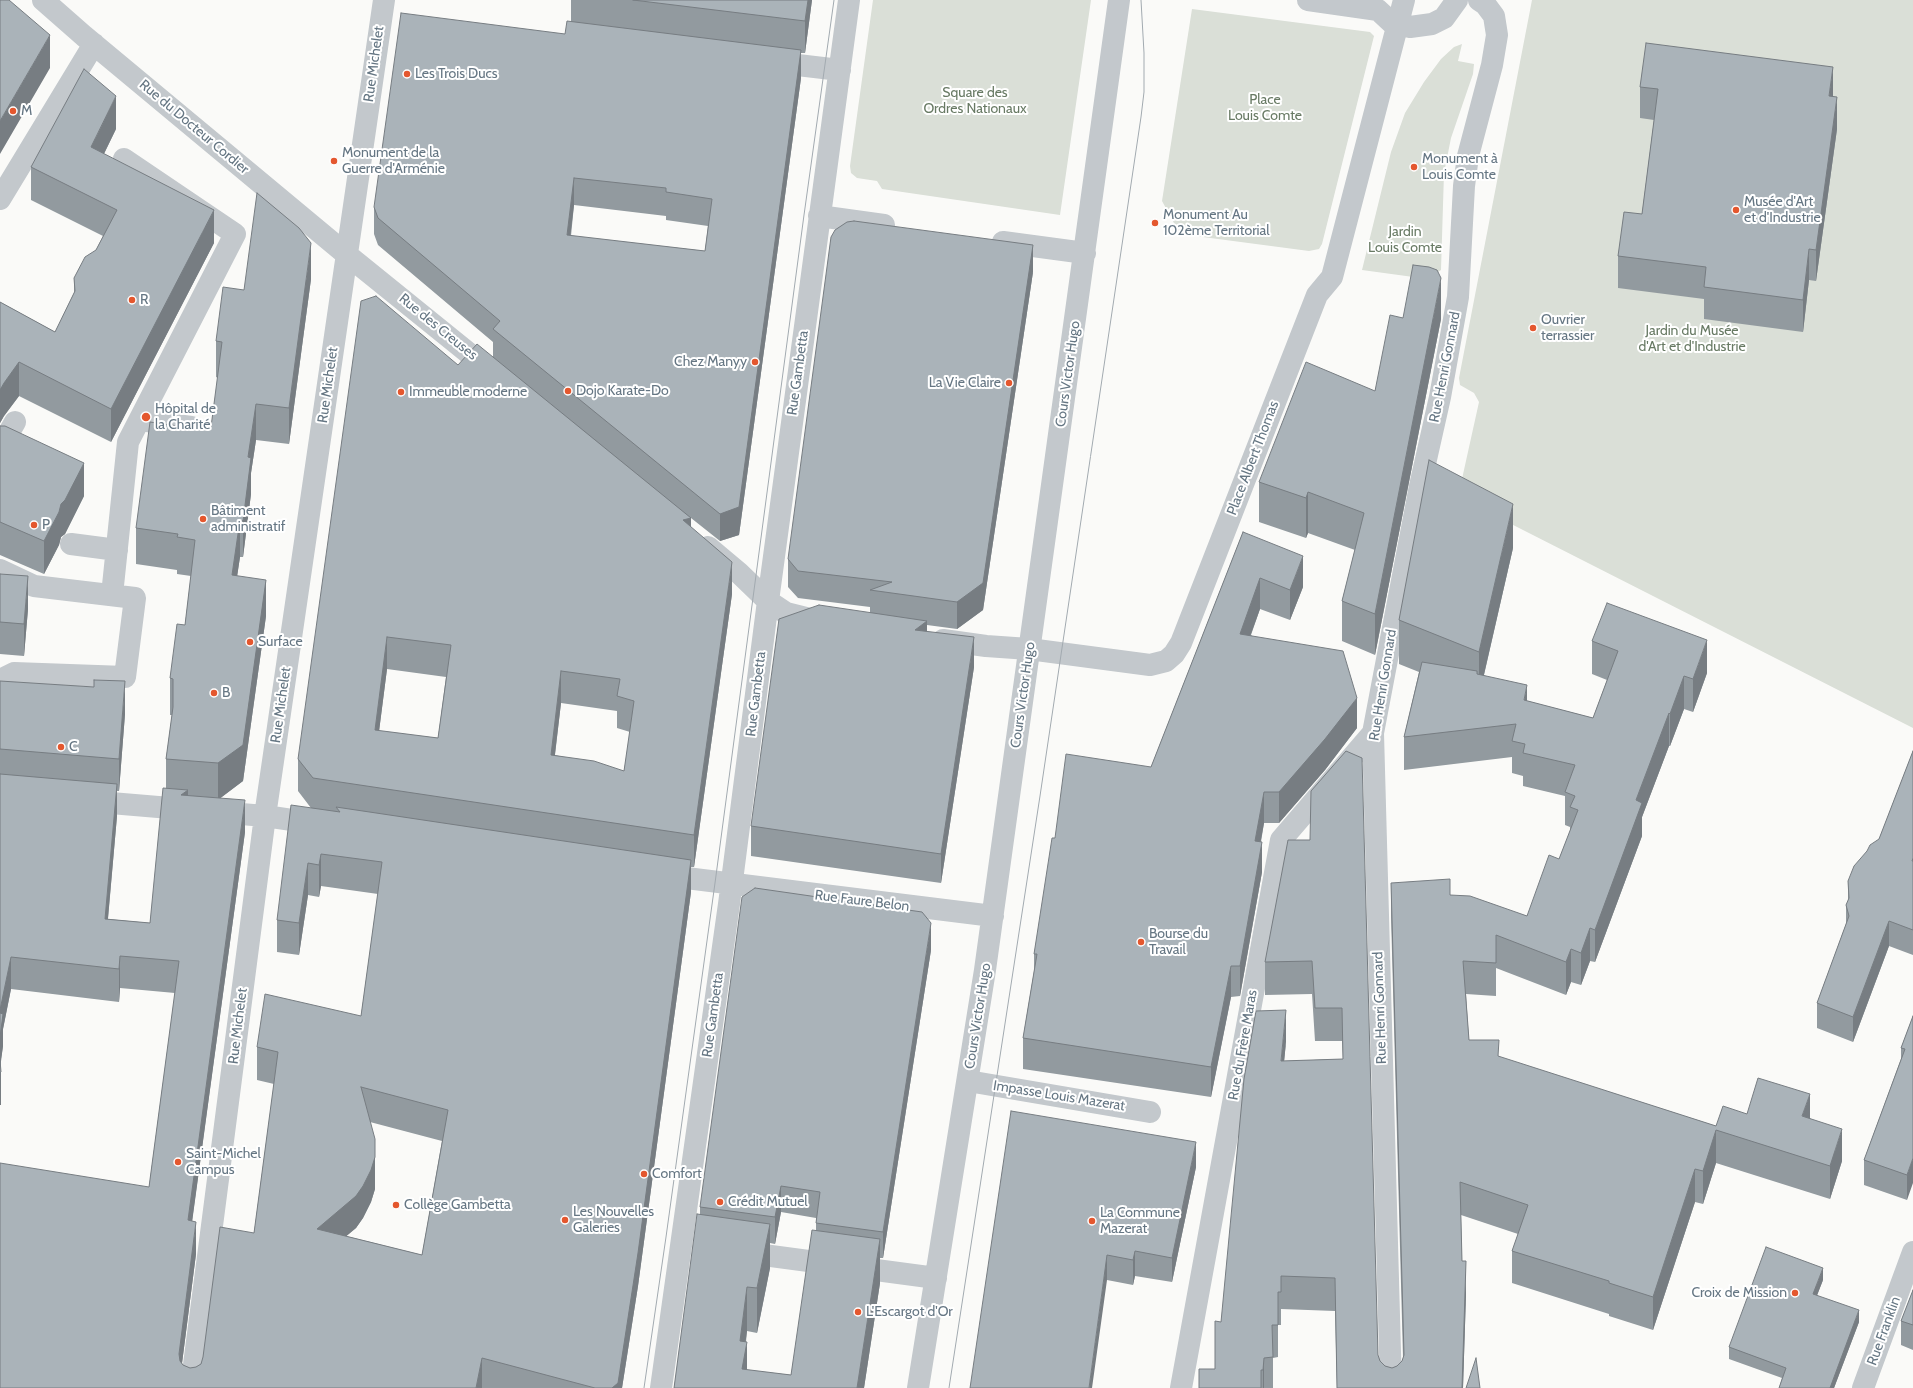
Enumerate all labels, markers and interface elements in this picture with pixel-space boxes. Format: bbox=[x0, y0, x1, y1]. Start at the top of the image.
street label: Rue Michelet bbox=[360, 25, 388, 103]
place label: Les Trois Ducs bbox=[415, 66, 498, 82]
marker: Les Trois Ducs bbox=[402, 69, 412, 79]
street label: Rue du Docteur Cordier bbox=[136, 76, 252, 178]
park label: Square des Ordres Nationaux bbox=[923, 85, 1027, 118]
park label: Place Louis Comte bbox=[1228, 92, 1302, 124]
place label: M bbox=[21, 103, 32, 119]
marker: M bbox=[8, 106, 18, 116]
place label: Monument de la Guerre d'Arménie bbox=[342, 145, 445, 178]
place label: Monument à Louis Comte bbox=[1422, 151, 1498, 184]
marker: Monument de la Guerre d'Arménie bbox=[329, 156, 339, 166]
marker: Monument à Louis Comte bbox=[1409, 162, 1419, 172]
place label: Musée d'Art et d'Industrie bbox=[1744, 194, 1821, 226]
marker: Musée d'Art et d'Industrie bbox=[1731, 205, 1741, 215]
place label: Monument Au 102ème Territorial bbox=[1163, 207, 1270, 240]
marker: Monument Au 102ème Territorial bbox=[1150, 218, 1160, 228]
park label: Jardin Louis Comte bbox=[1368, 224, 1442, 256]
street label: Rue des Creuses bbox=[395, 290, 481, 364]
place label: R bbox=[140, 292, 148, 308]
marker: R bbox=[127, 295, 137, 305]
street label: Rue Henri Gonnard bbox=[1426, 310, 1464, 424]
place label: Ouvrier terrassier bbox=[1541, 312, 1594, 344]
street label: Cours Victor Hugo bbox=[1052, 320, 1084, 428]
marker: Ouvrier terrassier bbox=[1528, 323, 1538, 333]
park label: Jardin du Musée d'Art et d'Industrie bbox=[1638, 323, 1746, 356]
street label: Rue Gambetta bbox=[784, 330, 812, 416]
street label: Rue Michelet bbox=[314, 346, 342, 424]
place label: Chez Manyy bbox=[674, 354, 747, 370]
marker: Chez Manyy bbox=[750, 357, 760, 367]
place label: La Vie Claire bbox=[929, 375, 1001, 391]
marker: La Vie Claire bbox=[1004, 378, 1014, 388]
place label: Dojo Karate-Do bbox=[576, 383, 669, 399]
place label: Immeuble moderne bbox=[409, 384, 527, 400]
marker: Dojo Karate-Do bbox=[563, 386, 573, 396]
marker: Immeuble moderne bbox=[396, 387, 406, 397]
street label: Place Albert Thomas bbox=[1223, 398, 1283, 518]
place label: Hôpital de la Charité bbox=[155, 401, 216, 434]
marker: Hôpital de la Charité bbox=[140, 411, 152, 423]
place label: Bâtiment administratif bbox=[211, 503, 285, 536]
marker: Bâtiment administratif bbox=[198, 514, 208, 524]
place label: P bbox=[42, 517, 50, 533]
marker: P bbox=[29, 520, 39, 530]
street label: Rue Henri Gonnard bbox=[1366, 628, 1400, 742]
place label: Surface bbox=[258, 634, 303, 650]
marker: Surface bbox=[245, 637, 255, 647]
street label: Cours Victor Hugo bbox=[1007, 641, 1039, 749]
street label: Rue Gambetta bbox=[742, 651, 770, 737]
street label: Rue Michelet bbox=[267, 666, 295, 744]
place label: B bbox=[222, 685, 230, 701]
marker: B bbox=[209, 688, 219, 698]
place label: C bbox=[69, 739, 78, 755]
marker: C bbox=[56, 742, 66, 752]
street label: Rue Faure Belon bbox=[814, 887, 910, 915]
place label: Bourse du Travail bbox=[1149, 926, 1208, 958]
marker: Bourse du Travail bbox=[1136, 937, 1146, 947]
street label: Rue Henri Gonnard bbox=[1370, 951, 1390, 1065]
street label: Cours Victor Hugo bbox=[961, 962, 995, 1070]
street label: Rue Gambetta bbox=[699, 972, 727, 1058]
street label: Rue Michelet bbox=[225, 987, 251, 1065]
street label: Rue du Frère Maras bbox=[1225, 989, 1261, 1101]
street label: Impasse Louis Mazerat bbox=[992, 1077, 1126, 1115]
place label: Saint-Michel Campus bbox=[186, 1146, 261, 1178]
marker: Saint-Michel Campus bbox=[173, 1157, 183, 1167]
place label: Comfort bbox=[652, 1166, 702, 1182]
marker: Comfort bbox=[639, 1169, 649, 1179]
place label: Crédit Mutuel bbox=[728, 1194, 808, 1210]
place label: Collège Gambetta bbox=[404, 1197, 511, 1213]
marker: Crédit Mutuel bbox=[715, 1197, 725, 1207]
marker: Collège Gambetta bbox=[391, 1200, 401, 1210]
place label: Les Nouvelles Galeries bbox=[573, 1204, 654, 1236]
place label: La Commune Mazerat bbox=[1100, 1205, 1180, 1238]
marker: Les Nouvelles Galeries bbox=[560, 1215, 570, 1225]
marker: La Commune Mazerat bbox=[1087, 1216, 1097, 1226]
place label: Croix de Mission bbox=[1691, 1285, 1787, 1301]
marker: Croix de Mission bbox=[1790, 1288, 1800, 1298]
street label: Rue Franklin bbox=[1864, 1294, 1904, 1368]
place label: L'Escargot d'Or bbox=[866, 1304, 953, 1320]
marker: L'Escargot d'Or bbox=[853, 1307, 863, 1317]

